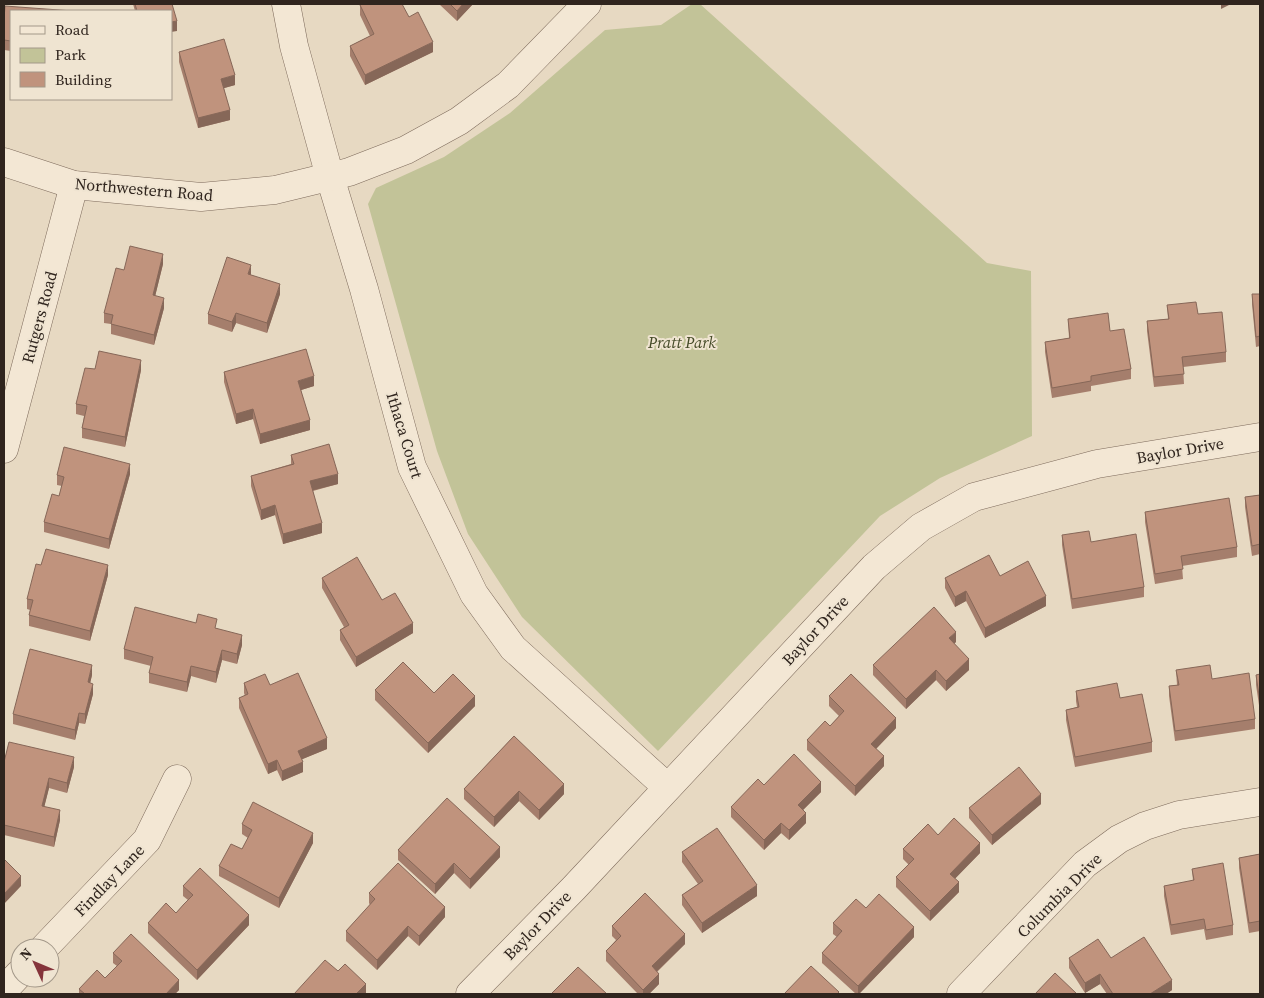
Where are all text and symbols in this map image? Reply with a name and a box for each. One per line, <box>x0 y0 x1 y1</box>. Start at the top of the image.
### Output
legend <box>10 10 172 100</box>
text: Road <box>55 19 89 40</box>
text: Park <box>55 44 87 65</box>
text: Building <box>55 69 112 90</box>
street label: Northwestern Road <box>74 172 214 206</box>
street label: Rutgers Road <box>16 268 62 366</box>
park label: Pratt Park <box>647 331 716 353</box>
street label: Ithaca Court <box>382 389 429 481</box>
street label: Baylor Drive <box>1134 431 1226 469</box>
street label: Baylor Drive <box>777 590 853 670</box>
street label: Findlay Lane <box>69 839 149 921</box>
street label: Columbia Drive <box>1012 848 1106 942</box>
street label: Baylor Drive <box>498 886 576 964</box>
north arrow <box>10 938 60 988</box>
text: N <box>15 943 36 965</box>

